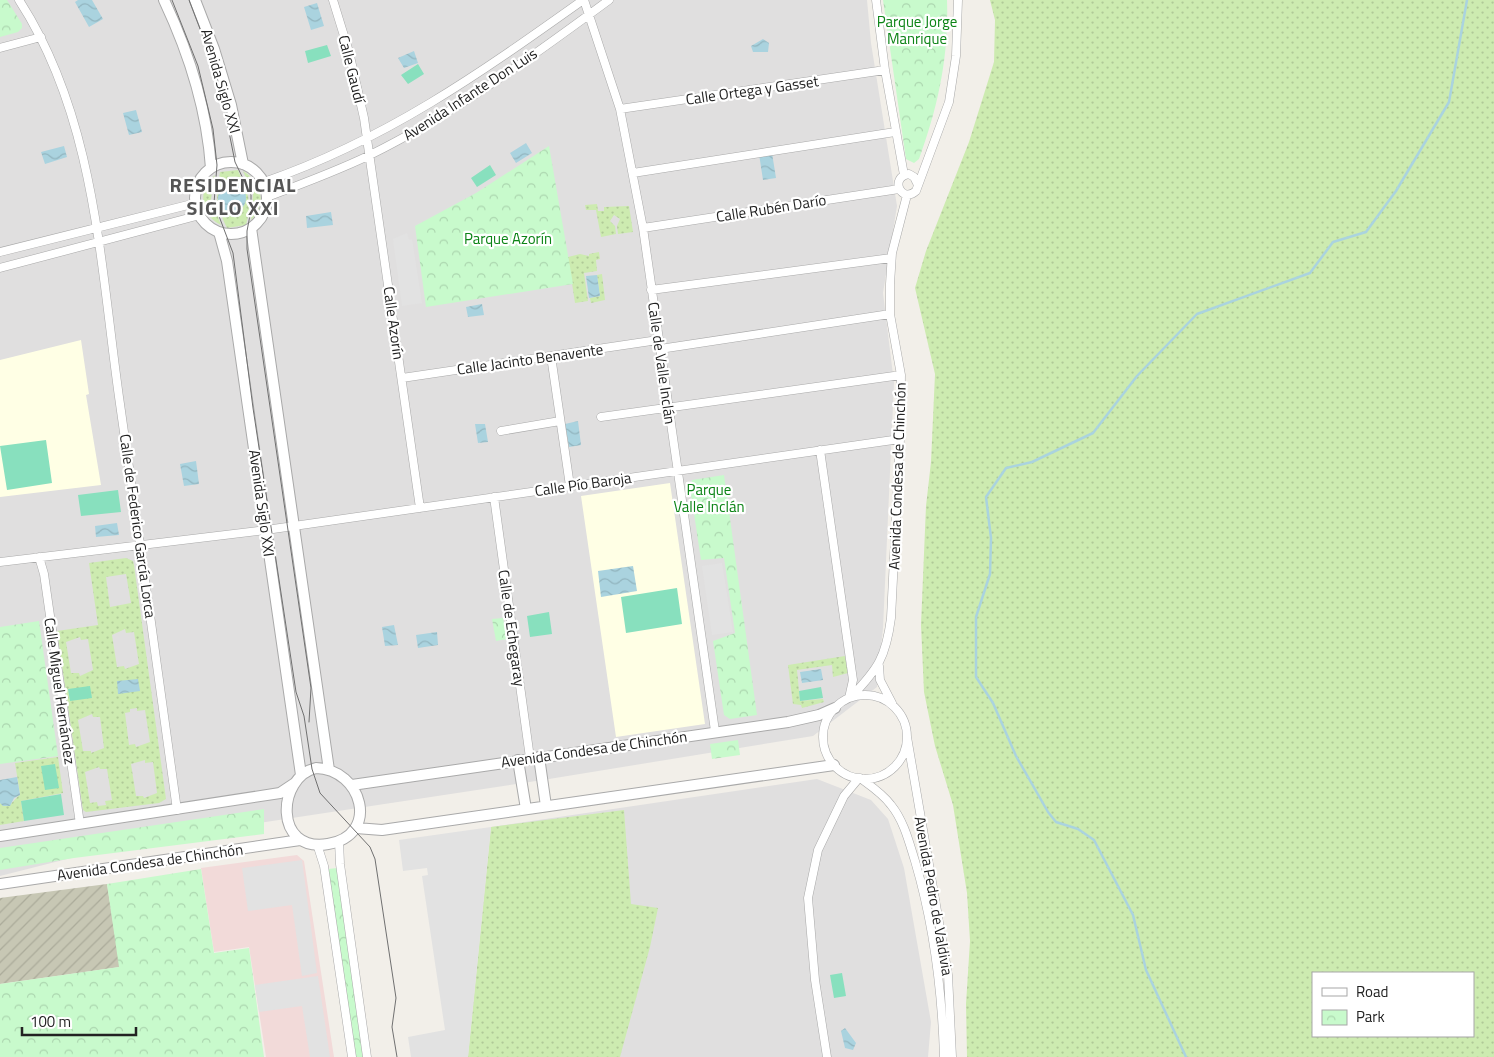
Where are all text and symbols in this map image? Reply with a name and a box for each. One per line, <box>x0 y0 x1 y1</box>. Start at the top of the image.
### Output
park label: Parque Jorge Manrique <box>877 10 957 50</box>
street label: Avenida Siglo XXI <box>195 26 247 136</box>
street label: Calle Gaudí <box>332 33 372 107</box>
street label: Avenida Infante Don Luis <box>398 42 542 146</box>
street label: Calle Ortega y Gasset <box>684 69 821 111</box>
district label: RESIDENCIAL SIGLO XXI <box>170 169 296 223</box>
street label: Calle Rubén Darío <box>714 188 828 228</box>
park label: Parque Azorín <box>464 227 552 250</box>
street label: Calle Azorín <box>377 285 411 361</box>
street label: Calle de Valle Inclán <box>642 300 682 426</box>
street label: Calle Jacinto Benavente <box>455 337 605 381</box>
street label: Avenida Condesa de Chinchón <box>882 382 912 570</box>
street label: Calle de Federico García Lorca <box>114 432 162 620</box>
street label: Avenida Siglo XXI <box>243 448 281 558</box>
street label: Calle Pío Baroja <box>533 466 633 502</box>
park label: Parque Valle Inclán <box>674 478 744 518</box>
street label: Calle de Echegaray <box>492 568 532 688</box>
street label: Calle Miguel Hernández <box>38 616 82 766</box>
street label: Avenida Condesa de Chinchón <box>499 725 689 773</box>
street label: Avenida Pedro de Valdivia <box>909 815 959 978</box>
street label: Avenida Condesa de Chinchón <box>55 838 245 886</box>
legend <box>1312 972 1474 1037</box>
text: Road <box>1356 980 1388 1003</box>
scale bar <box>22 1004 136 1036</box>
text: Park <box>1356 1005 1385 1028</box>
text: 100 m <box>30 1010 71 1033</box>

